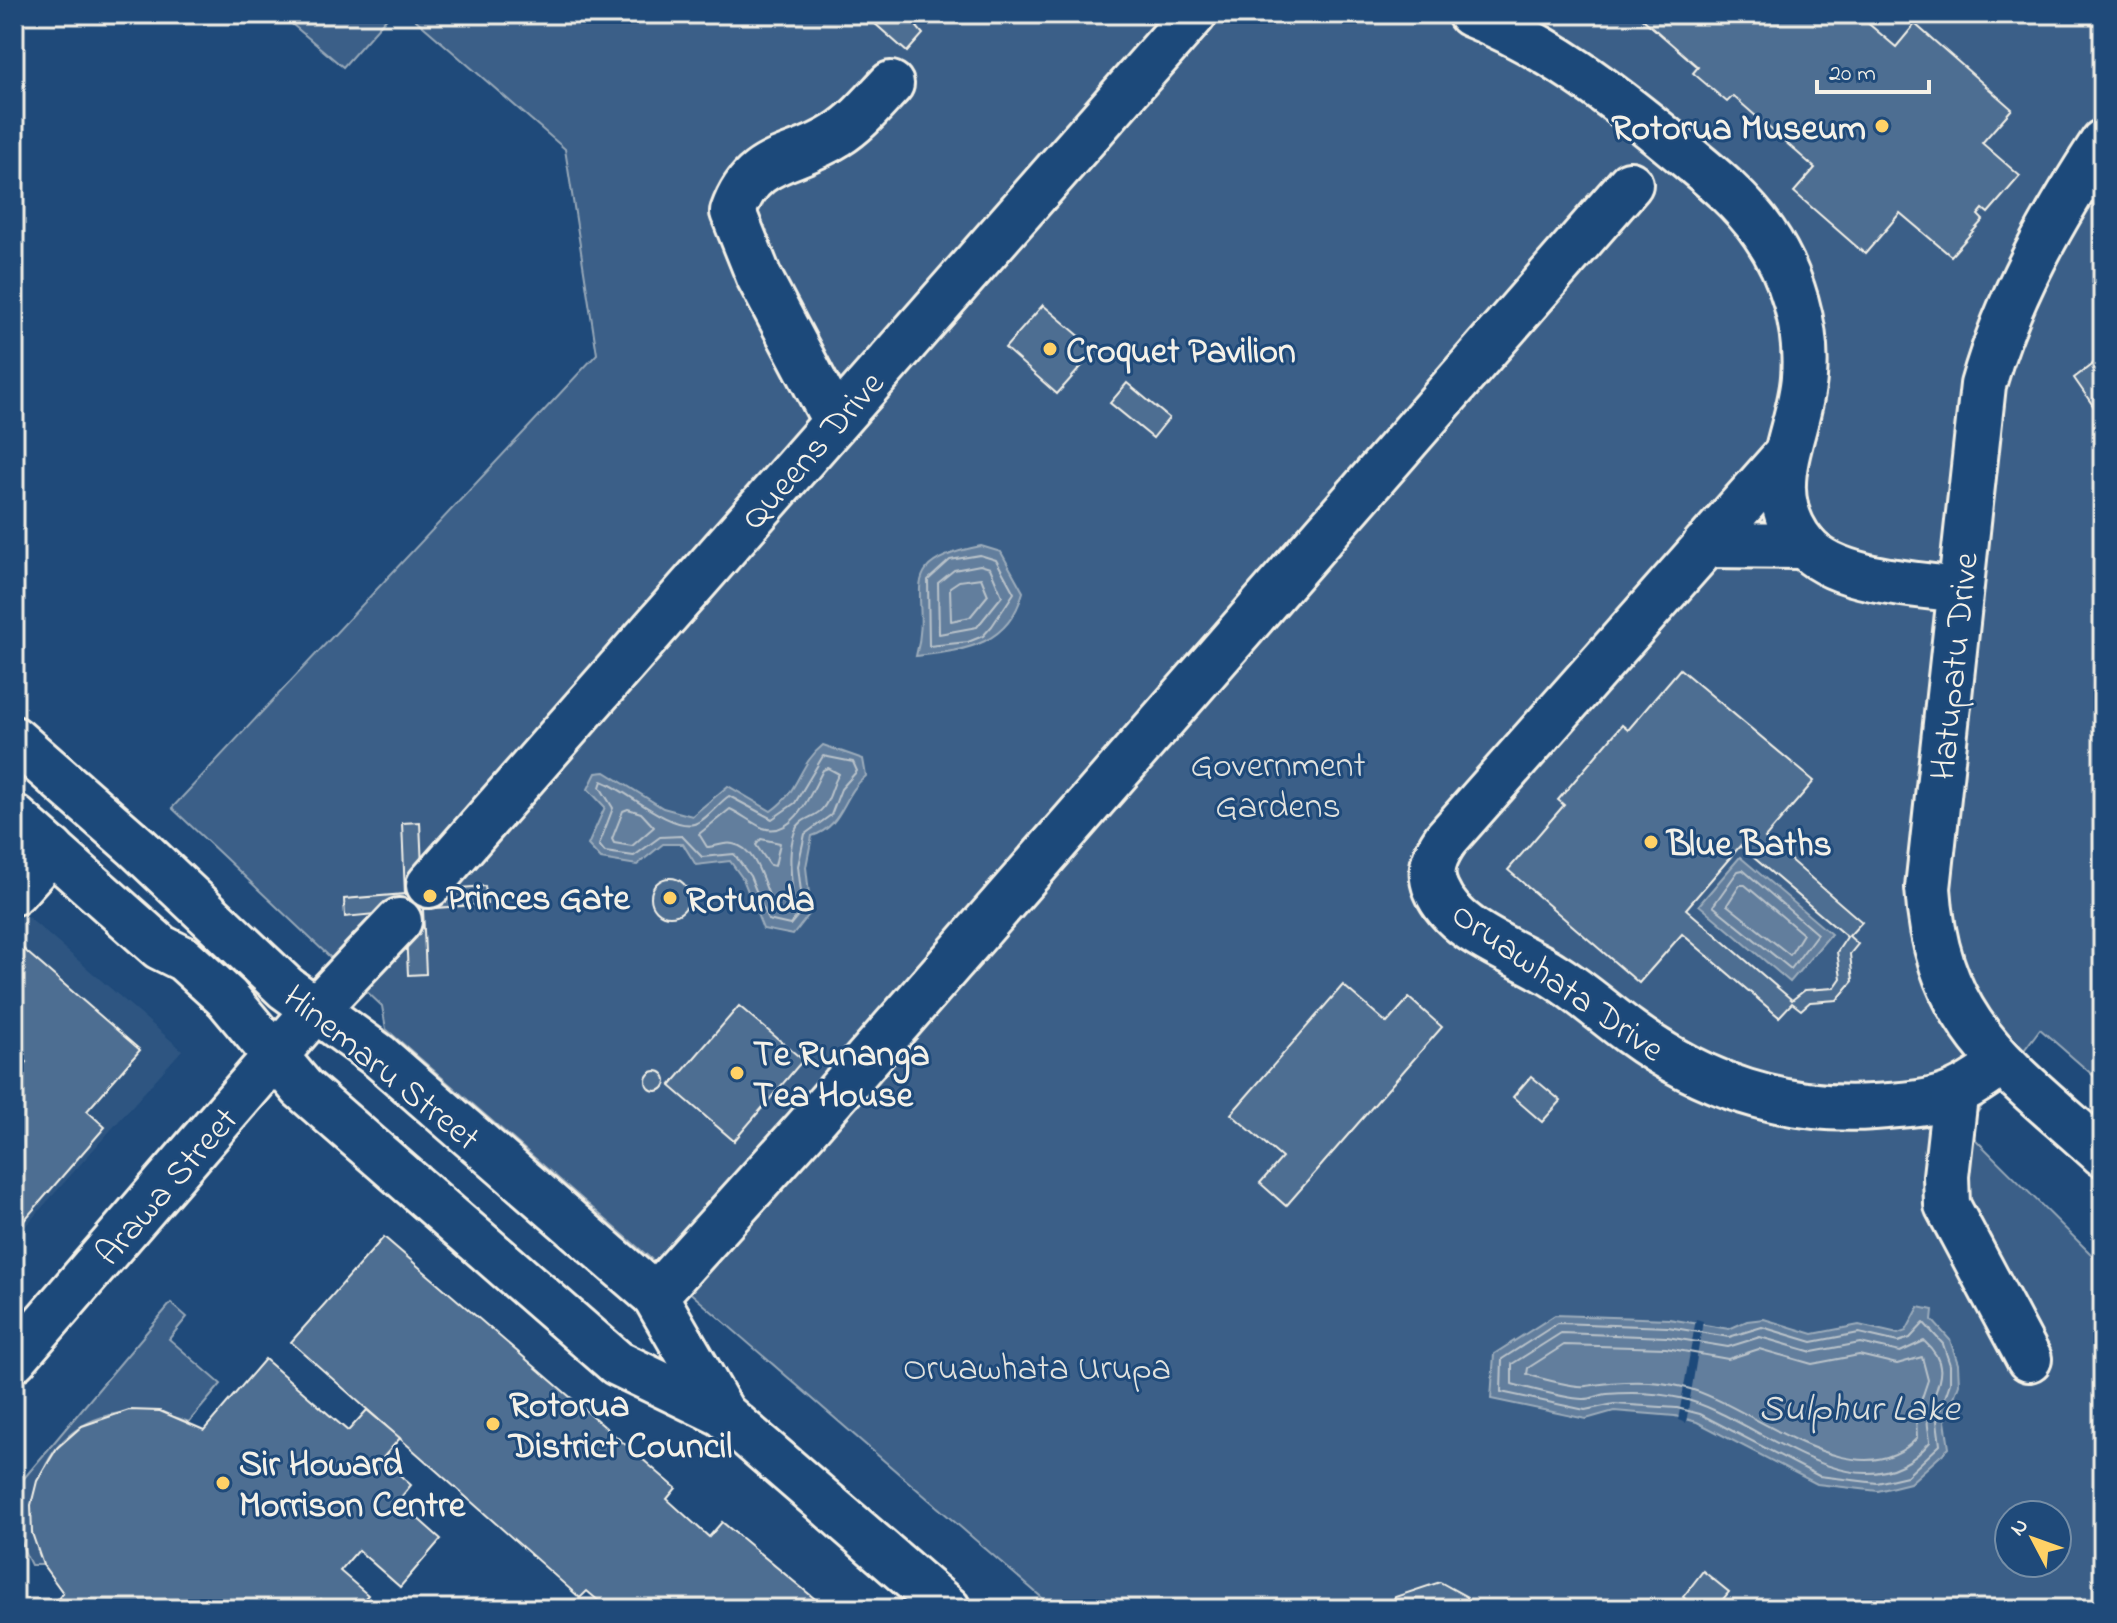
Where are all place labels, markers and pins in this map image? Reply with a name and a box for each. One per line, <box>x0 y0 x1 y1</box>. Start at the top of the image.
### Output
place label: Rotorua Museum <box>1611 104 1866 157</box>
marker: Rotorua Museum <box>1873 117 1891 135</box>
place label: Croquet Pavilion <box>1066 327 1296 380</box>
marker: Croquet Pavilion <box>1041 340 1059 358</box>
place label: Blue Baths <box>1665 820 1832 873</box>
marker: Blue Baths <box>1642 833 1660 851</box>
place label: Princes Gate <box>446 874 631 927</box>
place label: Rotunda <box>686 876 815 929</box>
marker: Princes Gate <box>421 887 439 905</box>
marker: Rotunda <box>661 889 679 907</box>
place label: Te Runanga Tea House <box>753 1030 930 1124</box>
marker: Te Runanga Tea House <box>728 1064 746 1082</box>
place label: Rotorua District Council <box>507 1381 732 1475</box>
marker: Rotorua District Council <box>484 1415 502 1433</box>
place label: Sir Howard Morrison Centre <box>239 1440 466 1534</box>
marker: Sir Howard Morrison Centre <box>214 1474 232 1492</box>

